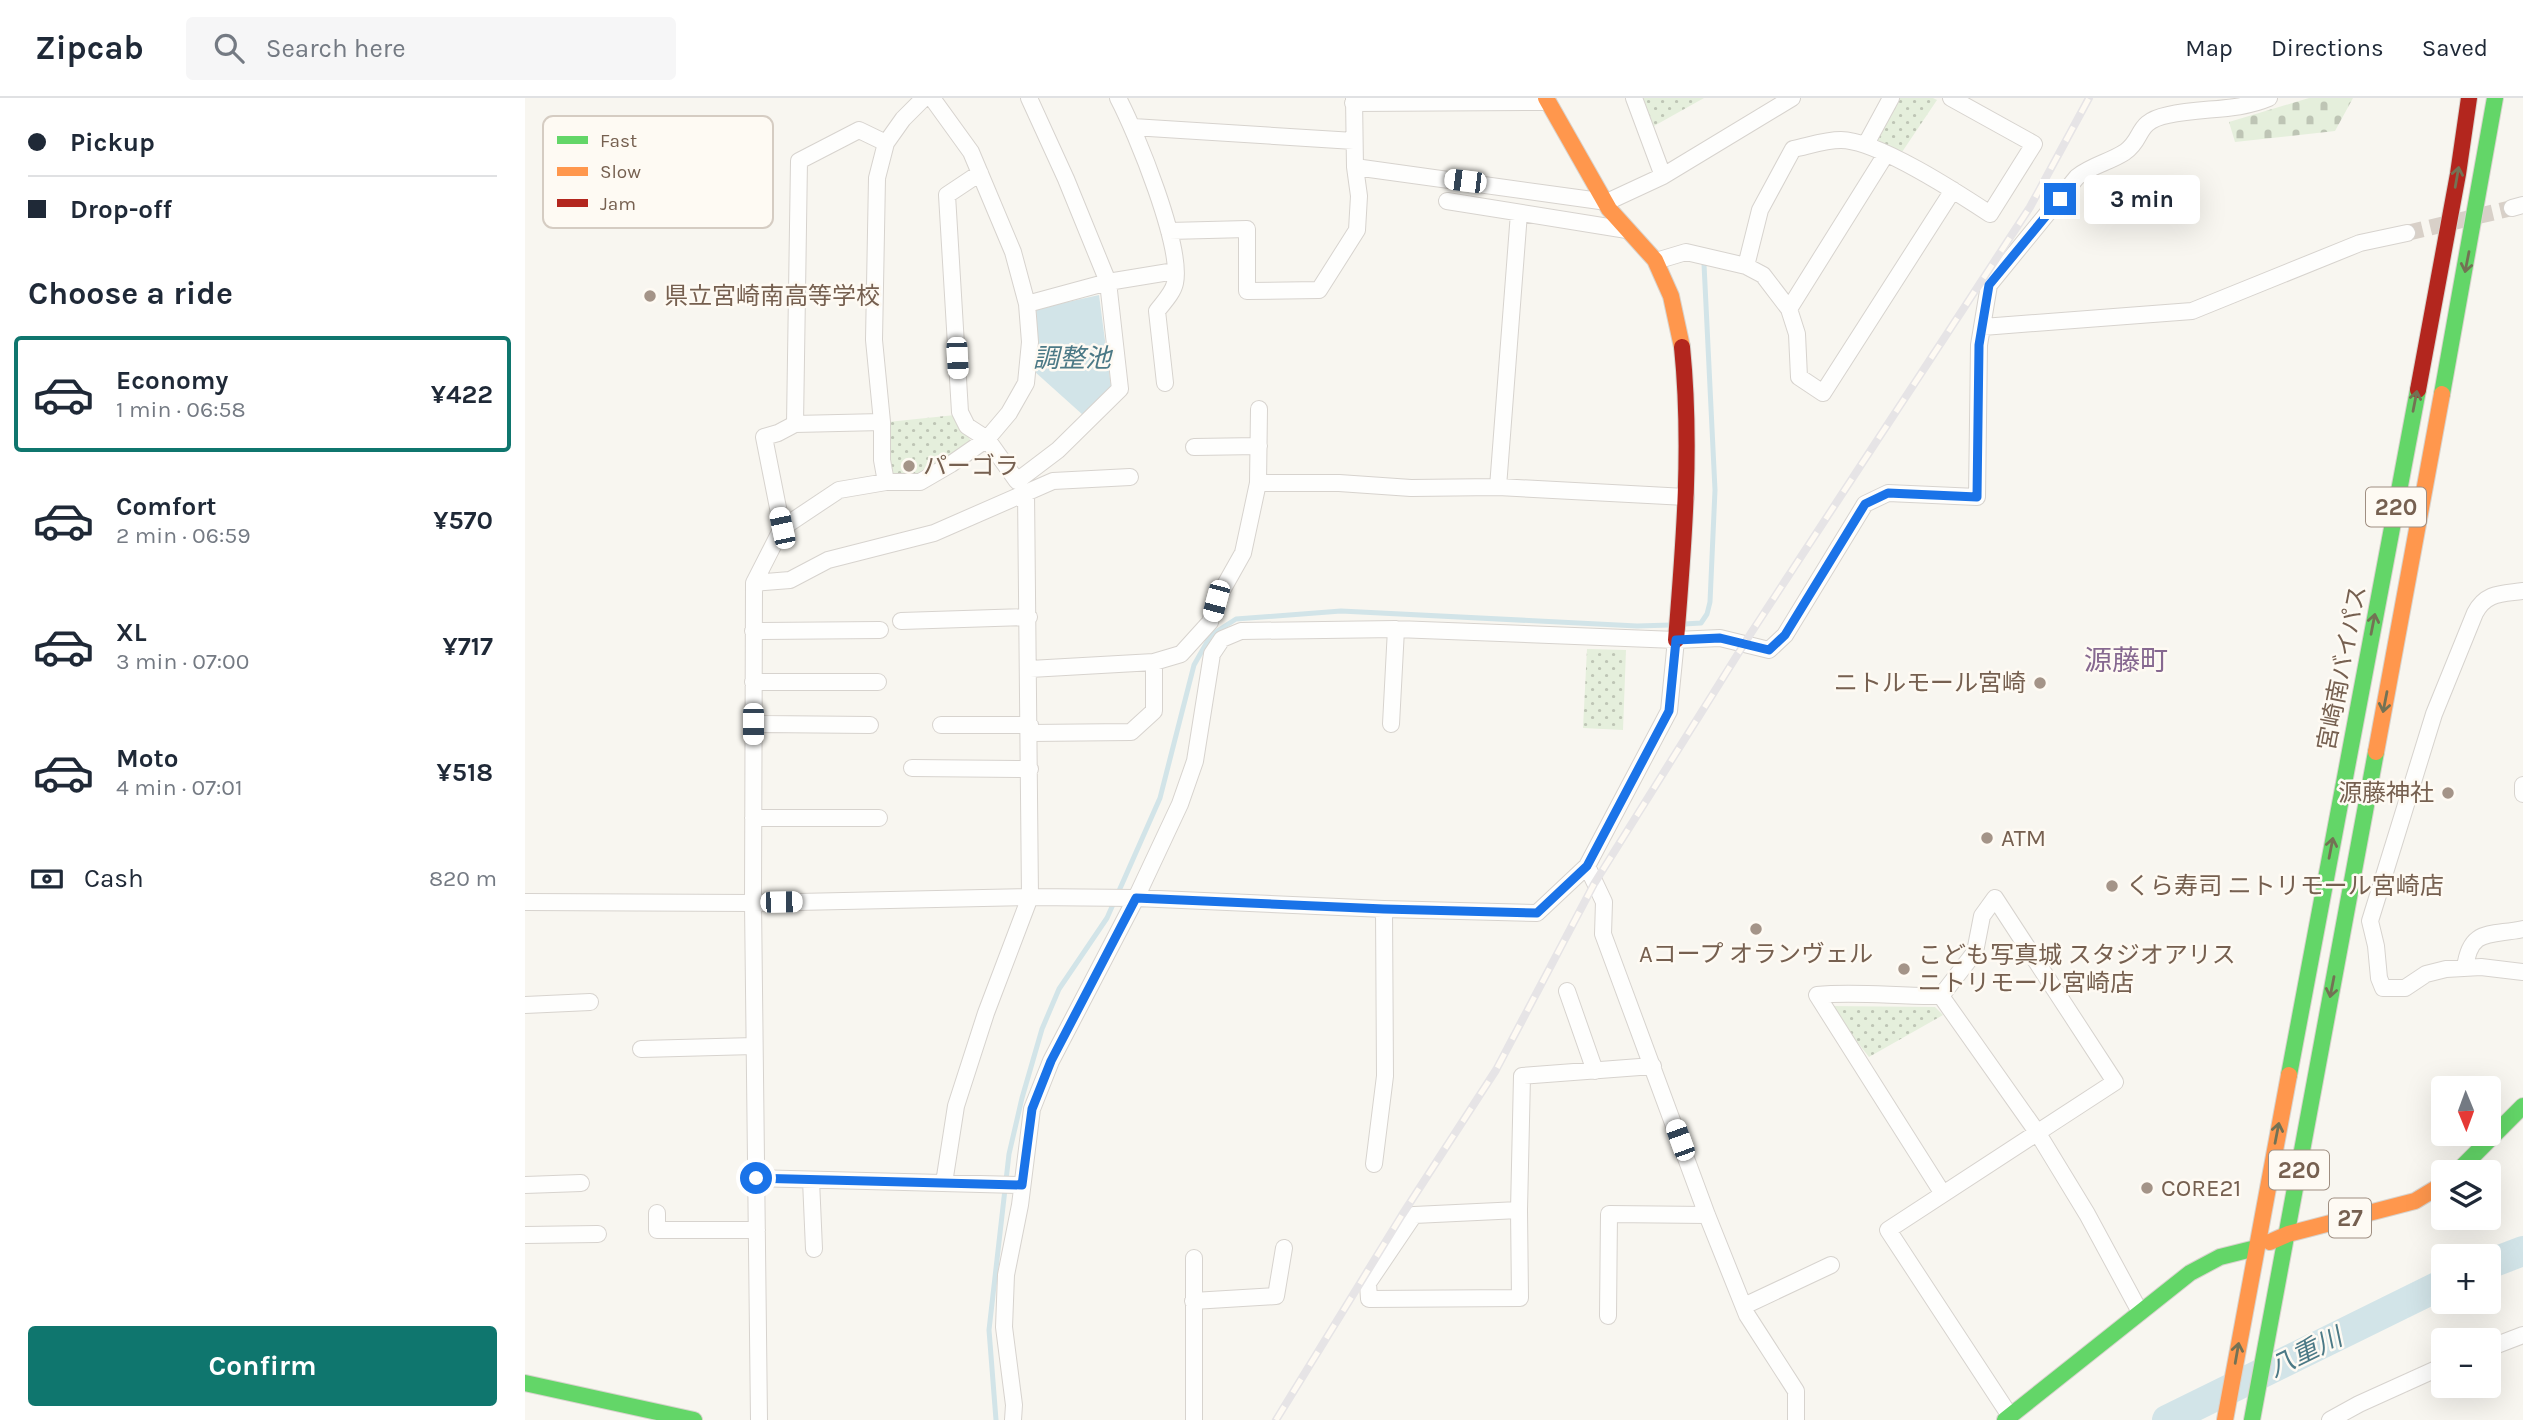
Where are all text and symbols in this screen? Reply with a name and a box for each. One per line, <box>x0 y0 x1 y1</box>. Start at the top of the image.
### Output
search box <box>186 17 676 80</box>
text: Zipcab <box>35 29 144 67</box>
icon: search <box>210 29 248 67</box>
text: Search here <box>266 33 406 64</box>
text: Map <box>2185 34 2233 62</box>
text: Directions <box>2271 34 2384 62</box>
text: Saved <box>2422 34 2488 62</box>
legend <box>543 116 773 228</box>
text: Pickup <box>70 127 155 158</box>
text: Fast <box>600 130 637 152</box>
text: Slow <box>600 161 641 183</box>
one-way arrow <box>2451 166 2464 189</box>
car <box>1443 168 1488 194</box>
callout: 3 min <box>2085 174 2200 224</box>
route end <box>2044 183 2076 215</box>
text: 3 min <box>2110 186 2174 213</box>
text: Jam <box>600 193 636 215</box>
text: Drop-off <box>70 194 172 225</box>
one-way arrow <box>2460 250 2473 273</box>
text: Choose a ride <box>28 275 233 312</box>
place label: 県立宮崎南高等学校 <box>664 282 880 310</box>
marker: 県立宮崎南高等学校 <box>642 288 658 304</box>
car <box>946 336 969 380</box>
water label: 調整池 <box>1033 343 1114 374</box>
icon: car <box>32 363 95 426</box>
text: Economy <box>116 365 228 396</box>
text: ¥422 <box>431 379 493 410</box>
one-way arrow <box>2409 390 2423 413</box>
text: 1 min · 06:58 <box>116 396 246 423</box>
place label: パーゴラ <box>923 452 1019 480</box>
marker: パーゴラ <box>901 458 917 474</box>
road number: 220 <box>2366 488 2426 526</box>
icon: car <box>32 489 95 552</box>
text: Comfort <box>116 491 217 522</box>
text: ¥570 <box>433 505 493 536</box>
car <box>768 505 797 551</box>
text: 2 min · 06:59 <box>116 522 251 549</box>
car <box>1201 578 1232 624</box>
street label: 宮崎南バイパス <box>2312 583 2372 753</box>
one-way arrow <box>2367 613 2381 636</box>
icon: car <box>32 615 95 678</box>
text: XL <box>116 617 147 648</box>
text: ¥717 <box>443 631 493 662</box>
district label: 源藤町 <box>2084 644 2168 677</box>
text: 3 min · 07:00 <box>116 648 249 675</box>
place label: ニトルモール宮崎 <box>1834 669 2026 697</box>
marker: ニトルモール宮崎 <box>2032 675 2048 691</box>
one-way arrow <box>2378 690 2391 713</box>
car <box>743 703 764 745</box>
icon: car <box>32 741 95 804</box>
text: Moto <box>116 743 178 774</box>
text: ¥518 <box>437 757 493 788</box>
text: 4 min · 07:01 <box>116 774 243 801</box>
place label: 源藤神社 <box>2338 779 2434 807</box>
marker: 源藤神社 <box>2440 785 2456 801</box>
place label: ATM <box>2001 824 2046 852</box>
marker: ATM <box>1979 830 1995 846</box>
one-way arrow <box>2325 837 2339 860</box>
icon: cash <box>28 860 66 898</box>
text: Cash <box>84 863 144 894</box>
text: 820 m <box>429 865 497 892</box>
place label: くら寿司 ニトリモール宮崎店 <box>2126 872 2444 900</box>
marker: くら寿司 ニトリモール宮崎店 <box>2104 878 2120 894</box>
car <box>760 891 803 913</box>
marker: Aコープ オランヴェル <box>1748 921 1764 937</box>
place label: Aコープ オランヴェル <box>1639 940 1873 968</box>
place label: こども写真城 スタジオアリス ニトリモール宮崎店 <box>1918 941 2236 997</box>
marker: こども写真城 スタジオアリス ニトリモール宮崎店 <box>1896 961 1912 977</box>
one-way arrow <box>2325 975 2339 998</box>
north arrow <box>2431 1076 2501 1146</box>
map controls <box>2431 1076 2501 1398</box>
car <box>1663 1117 1698 1163</box>
one-way arrow <box>2271 1122 2285 1145</box>
road number: 220 <box>2269 1150 2329 1190</box>
button: layers <box>2431 1160 2501 1230</box>
route start <box>740 1162 772 1194</box>
place label: CORE21 <box>2161 1174 2241 1202</box>
marker: CORE21 <box>2139 1180 2155 1196</box>
road number: 27 <box>2329 1198 2371 1238</box>
button: + <box>2431 1244 2501 1314</box>
water label: 八重川 <box>2263 1320 2350 1383</box>
button: Confirm <box>28 1326 497 1406</box>
button: − <box>2431 1328 2501 1398</box>
one-way arrow <box>2231 1343 2244 1365</box>

